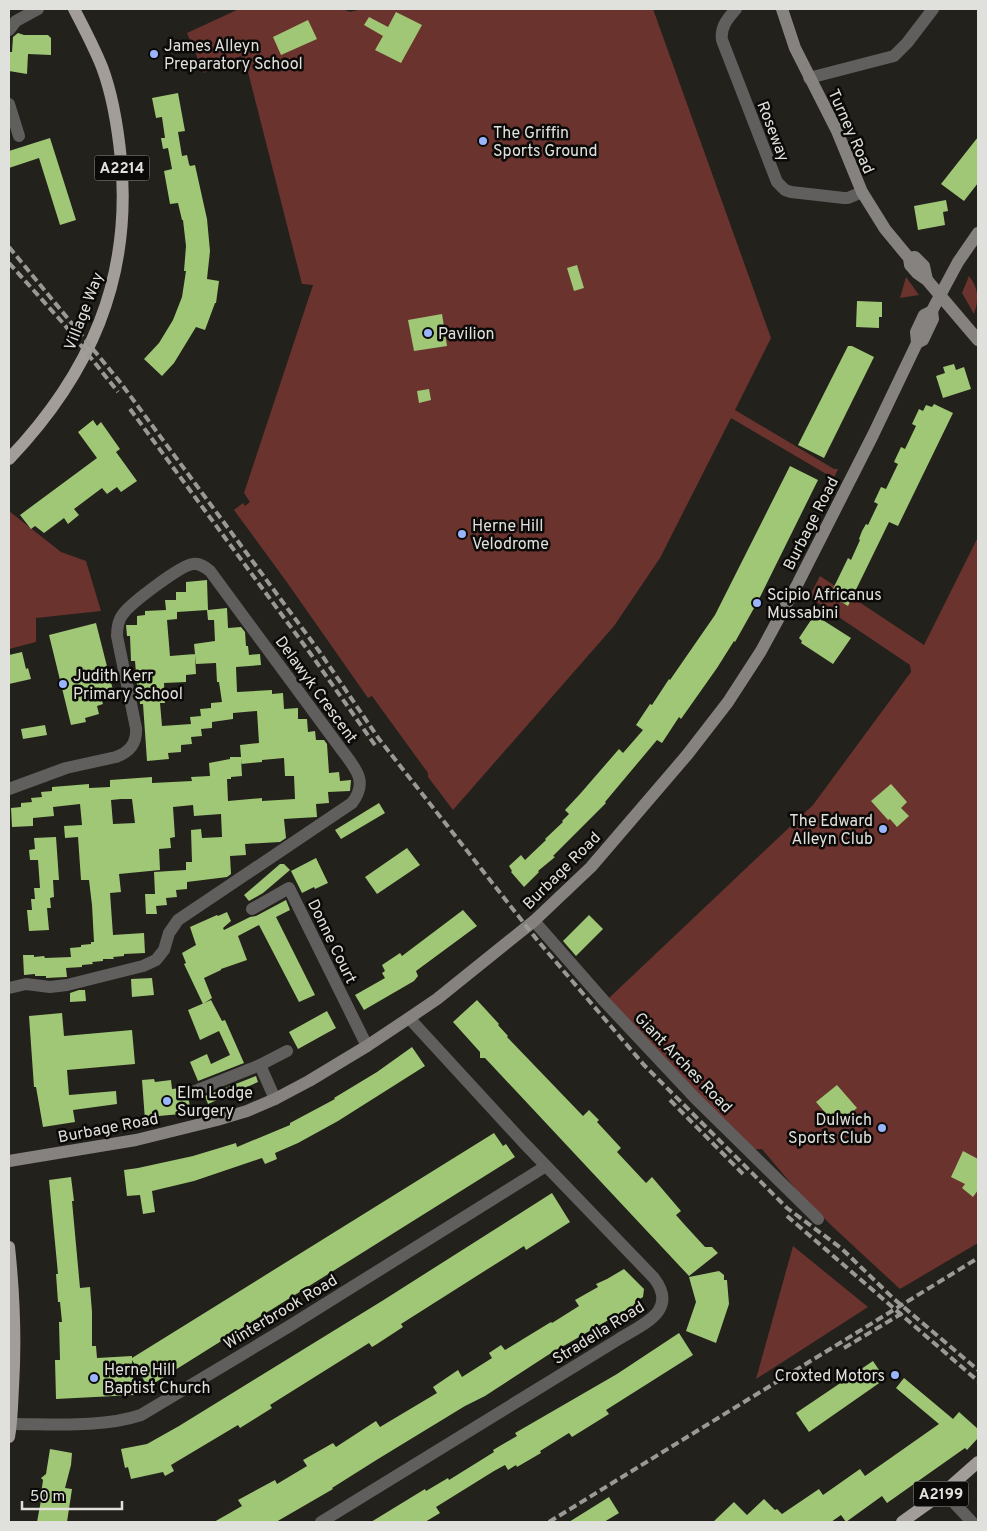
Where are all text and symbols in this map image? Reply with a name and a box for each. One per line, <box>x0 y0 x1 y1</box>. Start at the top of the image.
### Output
place label: James Alleyn Preparatory School <box>164 37 303 75</box>
marker: James Alleyn Preparatory School <box>148 48 160 60</box>
street label: Turney Road <box>823 86 878 177</box>
street label: Roseway <box>752 99 793 165</box>
place label: The Griffin Sports Ground <box>493 124 597 162</box>
marker: The Griffin Sports Ground <box>477 135 489 147</box>
road number: A2214 <box>94 156 150 180</box>
street label: Village Way <box>61 270 109 354</box>
place label: Pavilion <box>438 325 495 345</box>
marker: Pavilion <box>422 327 434 339</box>
street label: Burbage Road <box>780 474 844 574</box>
place label: Herne Hill Velodrome <box>472 517 549 555</box>
marker: Herne Hill Velodrome <box>456 528 468 540</box>
place label: Scipio Africanus Mussabini <box>767 586 882 624</box>
marker: Scipio Africanus Mussabini <box>751 597 763 609</box>
street label: Delawyk Crescent <box>270 633 361 748</box>
place label: Judith Kerr Primary School <box>73 667 183 705</box>
marker: Judith Kerr Primary School <box>57 678 69 690</box>
place label: The Edward Alleyn Club <box>789 812 873 850</box>
marker: The Edward Alleyn Club <box>877 823 889 835</box>
street label: Burbage Road <box>519 828 606 915</box>
street label: Donne Court <box>302 896 360 987</box>
street label: Giant Arches Road <box>629 1009 736 1118</box>
place label: Elm Lodge Surgery <box>177 1084 253 1122</box>
marker: Elm Lodge Surgery <box>161 1095 173 1107</box>
street label: Burbage Road <box>56 1109 160 1149</box>
place label: Dulwich Sports Club <box>788 1111 872 1149</box>
marker: Dulwich Sports Club <box>876 1122 888 1134</box>
street label: Winterbrook Road <box>220 1271 342 1355</box>
street label: Stradella Road <box>549 1298 649 1370</box>
place label: Herne Hill Baptist Church <box>104 1361 210 1399</box>
place label: Croxted Motors <box>775 1367 885 1387</box>
marker: Croxted Motors <box>889 1369 901 1381</box>
marker: Herne Hill Baptist Church <box>88 1372 100 1384</box>
scale bar <box>22 1478 122 1510</box>
road number: A2199 <box>914 1482 968 1506</box>
text: 50 m <box>30 1488 65 1507</box>

